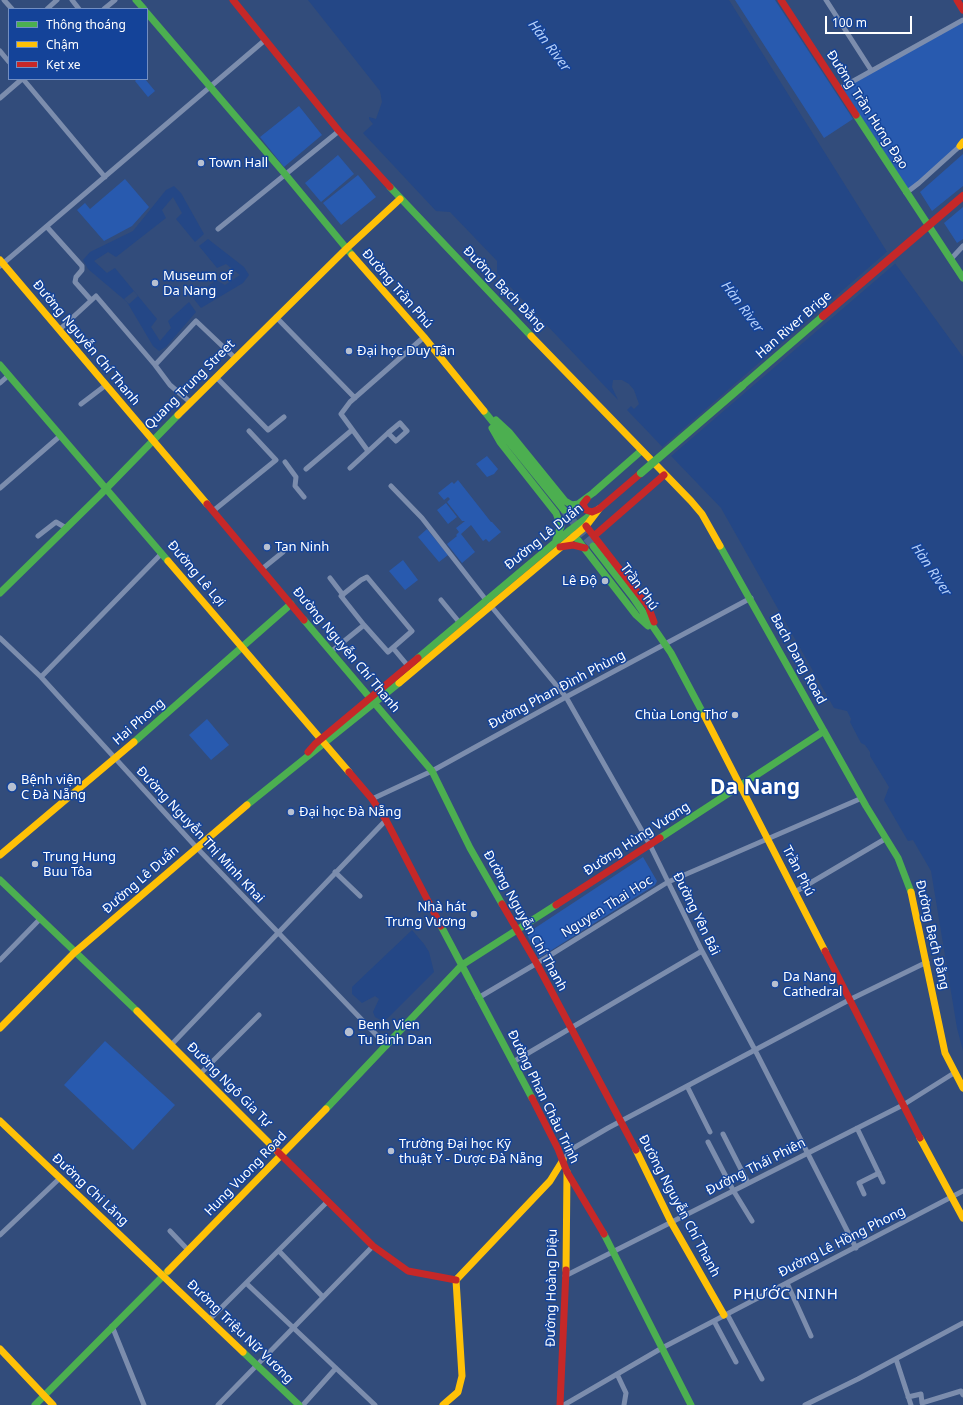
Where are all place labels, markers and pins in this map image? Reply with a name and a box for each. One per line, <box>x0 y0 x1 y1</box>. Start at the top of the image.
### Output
place label: Town Hall <box>209 155 268 171</box>
marker: Town Hall <box>196 158 206 168</box>
place label: Museum of Da Nang <box>163 268 232 299</box>
marker: Museum of Da Nang <box>150 278 160 288</box>
place label: Đại học Duy Tân <box>357 343 455 359</box>
marker: Đại học Duy Tân <box>344 346 354 356</box>
place label: Tan Ninh <box>275 539 329 555</box>
marker: Tan Ninh <box>262 542 272 552</box>
place label: Lê Độ <box>562 573 597 589</box>
marker: Lê Độ <box>600 576 610 586</box>
place label: Chùa Long Thơ <box>635 707 727 723</box>
marker: Chùa Long Thơ <box>730 710 740 720</box>
place label: Bệnh viện C Đà Nẵng <box>21 772 86 803</box>
marker: Bệnh viện C Đà Nẵng <box>6 781 18 793</box>
place label: Đại học Đà Nẵng <box>299 804 401 820</box>
marker: Đại học Đà Nẵng <box>286 807 296 817</box>
place label: Trung Hung Buu Tôa <box>43 849 116 880</box>
marker: Trung Hung Buu Tôa <box>30 859 40 869</box>
place label: Nhà hát Trưng Vương <box>385 899 466 930</box>
marker: Nhà hát Trưng Vương <box>469 909 479 919</box>
place label: Da Nang Cathedral <box>783 969 842 1000</box>
marker: Da Nang Cathedral <box>770 979 780 989</box>
place label: Benh Vien Tu Binh Dan <box>358 1017 432 1048</box>
marker: Benh Vien Tu Binh Dan <box>343 1026 355 1038</box>
place label: Trường Đại học Kỹ thuật Y - Dược Đà Nẵng <box>399 1136 543 1167</box>
marker: Trường Đại học Kỹ thuật Y - Dược Đà Nẵng <box>386 1146 396 1156</box>

